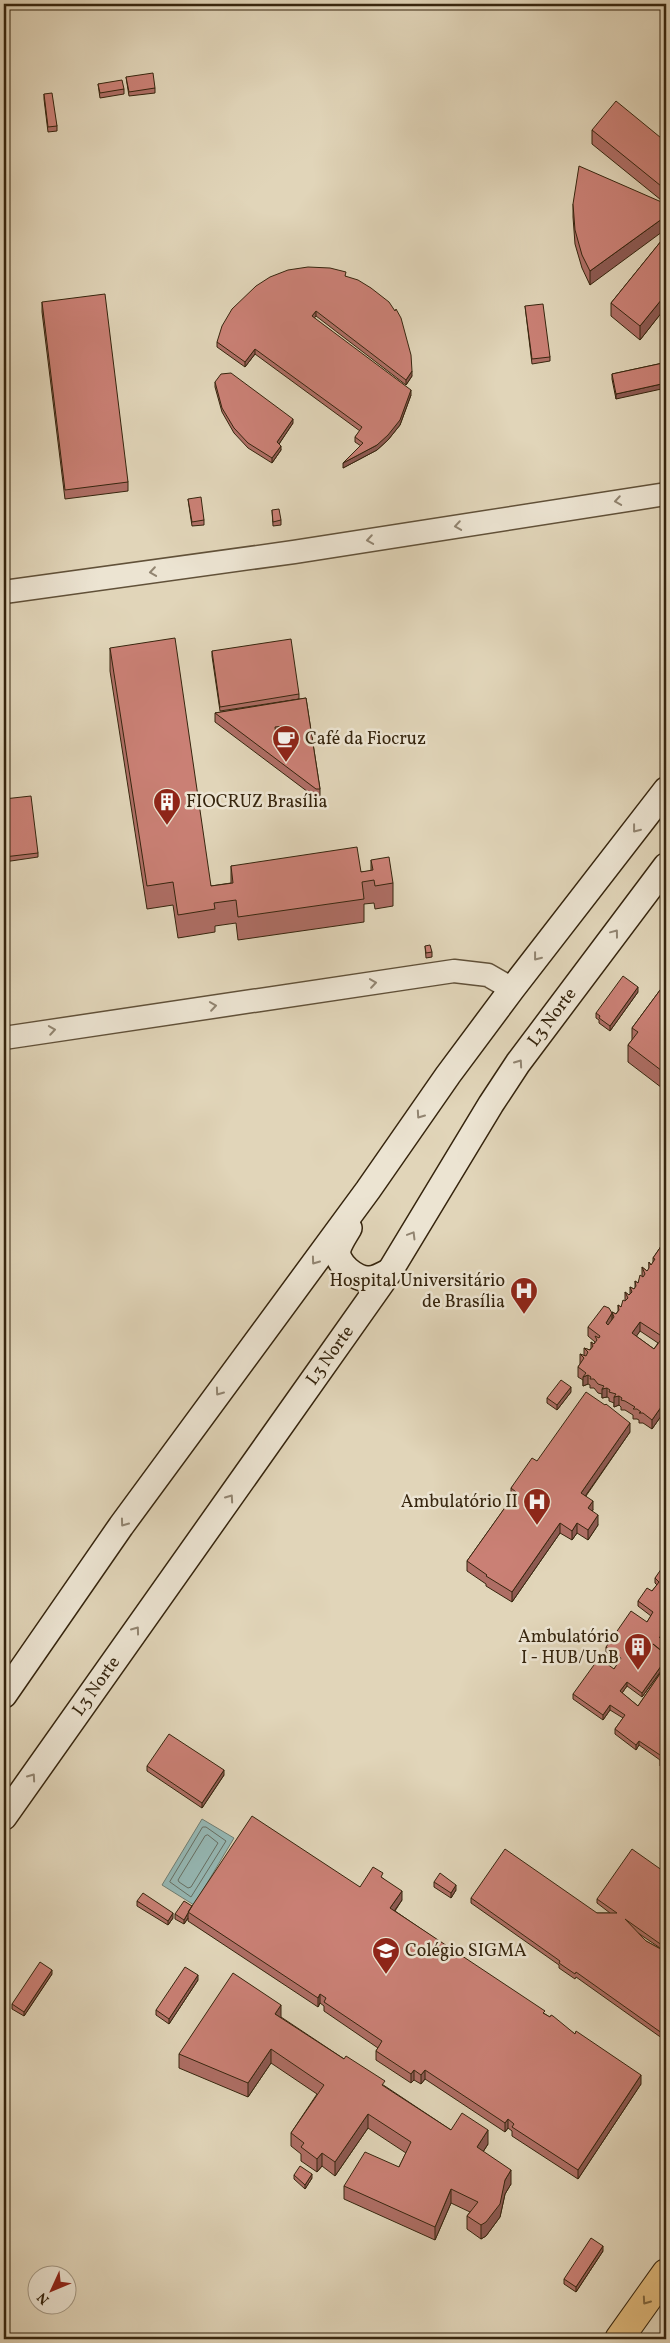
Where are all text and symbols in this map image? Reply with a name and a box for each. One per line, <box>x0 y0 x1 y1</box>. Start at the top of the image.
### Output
one-way arrow <box>614 496 622 506</box>
one-way arrow <box>453 521 462 531</box>
one-way arrow <box>366 534 374 545</box>
one-way arrow <box>149 566 157 577</box>
cafe icon: Café da Fiocruz <box>271 724 301 763</box>
place label: Café da Fiocruz <box>305 727 426 752</box>
building icon: FIOCRUZ Brasília <box>152 787 182 826</box>
place label: FIOCRUZ Brasília <box>186 790 327 815</box>
one-way arrow <box>634 823 642 832</box>
one-way arrow <box>610 930 618 939</box>
one-way arrow <box>534 951 542 960</box>
one-way arrow <box>370 978 378 989</box>
street label: L3 Norte <box>522 983 583 1052</box>
one-way arrow <box>209 1001 217 1012</box>
one-way arrow <box>48 1025 56 1036</box>
one-way arrow <box>513 1060 522 1069</box>
one-way arrow <box>417 1109 426 1119</box>
one-way arrow <box>406 1231 416 1240</box>
one-way arrow <box>313 1255 321 1264</box>
place label: Hospital Universitário de Brasília <box>330 1269 505 1315</box>
hospital icon: Hospital Universitário de Brasília <box>509 1276 539 1315</box>
street label: L3 Norte <box>300 1321 360 1391</box>
one-way arrow <box>217 1386 225 1395</box>
hospital icon: Ambulatório II <box>522 1487 552 1526</box>
place label: Ambulatório II <box>401 1490 518 1515</box>
one-way arrow <box>224 1494 233 1503</box>
one-way arrow <box>121 1517 129 1526</box>
place label: Ambulatório I - HUB/UnB <box>518 1625 619 1671</box>
one-way arrow <box>130 1626 139 1636</box>
building icon: Ambulatório I - HUB/UnB <box>623 1632 653 1671</box>
street label: L3 Norte <box>66 1651 126 1721</box>
one-way arrow <box>26 1773 35 1783</box>
school or university icon: Colégio SIGMA <box>371 1936 401 1975</box>
place label: Colégio SIGMA <box>405 1939 527 1964</box>
north arrow <box>28 2266 78 2316</box>
text: N <box>33 2288 54 2308</box>
one-way arrow <box>643 2296 652 2305</box>

